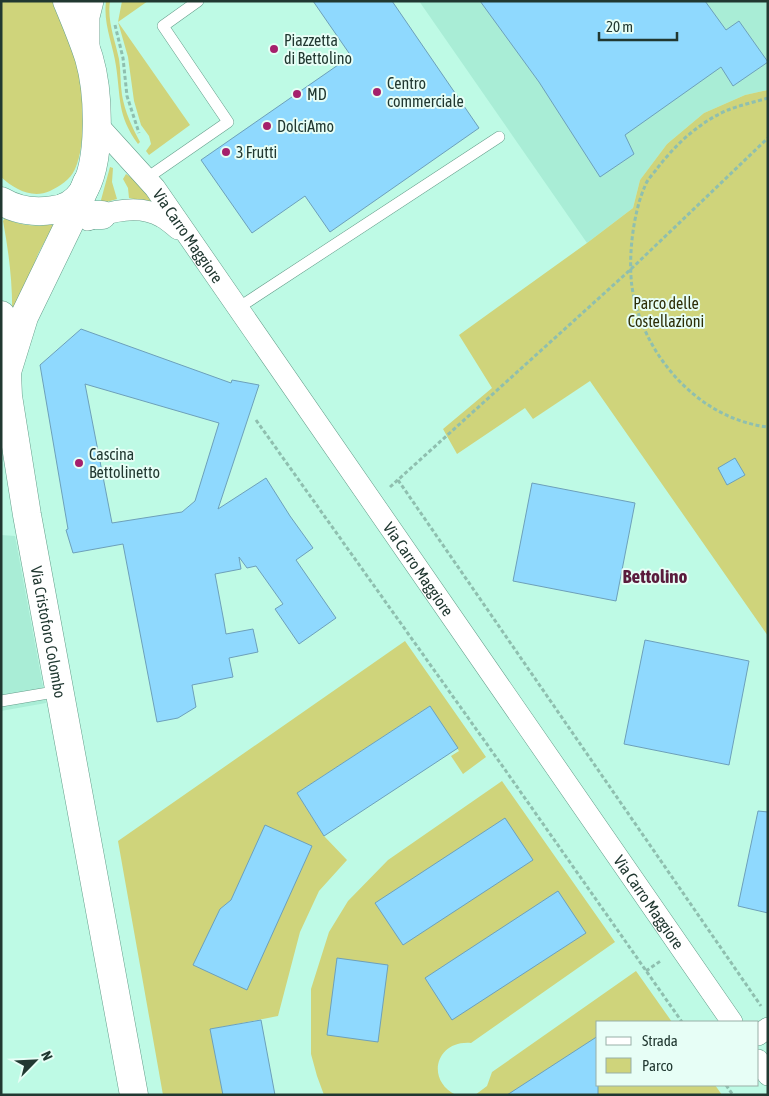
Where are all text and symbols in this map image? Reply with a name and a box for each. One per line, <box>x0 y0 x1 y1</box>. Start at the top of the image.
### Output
scale bar <box>599 10 676 42</box>
text: 20 m <box>606 18 633 35</box>
place label: Piazzetta di Bettolino <box>284 31 352 67</box>
marker: Piazzetta di Bettolino <box>268 43 280 55</box>
place label: Centro commerciale <box>387 74 464 110</box>
place label: MD <box>307 85 327 103</box>
marker: Centro commerciale <box>371 86 383 98</box>
marker: MD <box>291 88 303 100</box>
place label: DolciAmo <box>277 117 334 135</box>
marker: DolciAmo <box>261 120 273 132</box>
place label: 3 Frutti <box>236 143 277 161</box>
marker: 3 Frutti <box>220 146 232 158</box>
street label: Via Carro Maggiore <box>149 186 227 286</box>
park label: Parco delle Costellazioni <box>628 294 704 330</box>
place label: Cascina Bettolinetto <box>89 445 160 481</box>
marker: Cascina Bettolinetto <box>73 457 85 469</box>
street label: Via Carro Maggiore <box>380 519 457 619</box>
street label: Via Cristoforo Colombo <box>28 564 70 699</box>
district label: Bettolino <box>623 565 687 587</box>
street label: Via Carro Maggiore <box>610 852 688 952</box>
legend <box>596 1021 759 1086</box>
text: Strada <box>642 1032 678 1049</box>
north arrow <box>10 1036 60 1086</box>
text: N <box>38 1049 56 1063</box>
text: Parco <box>642 1057 673 1074</box>

